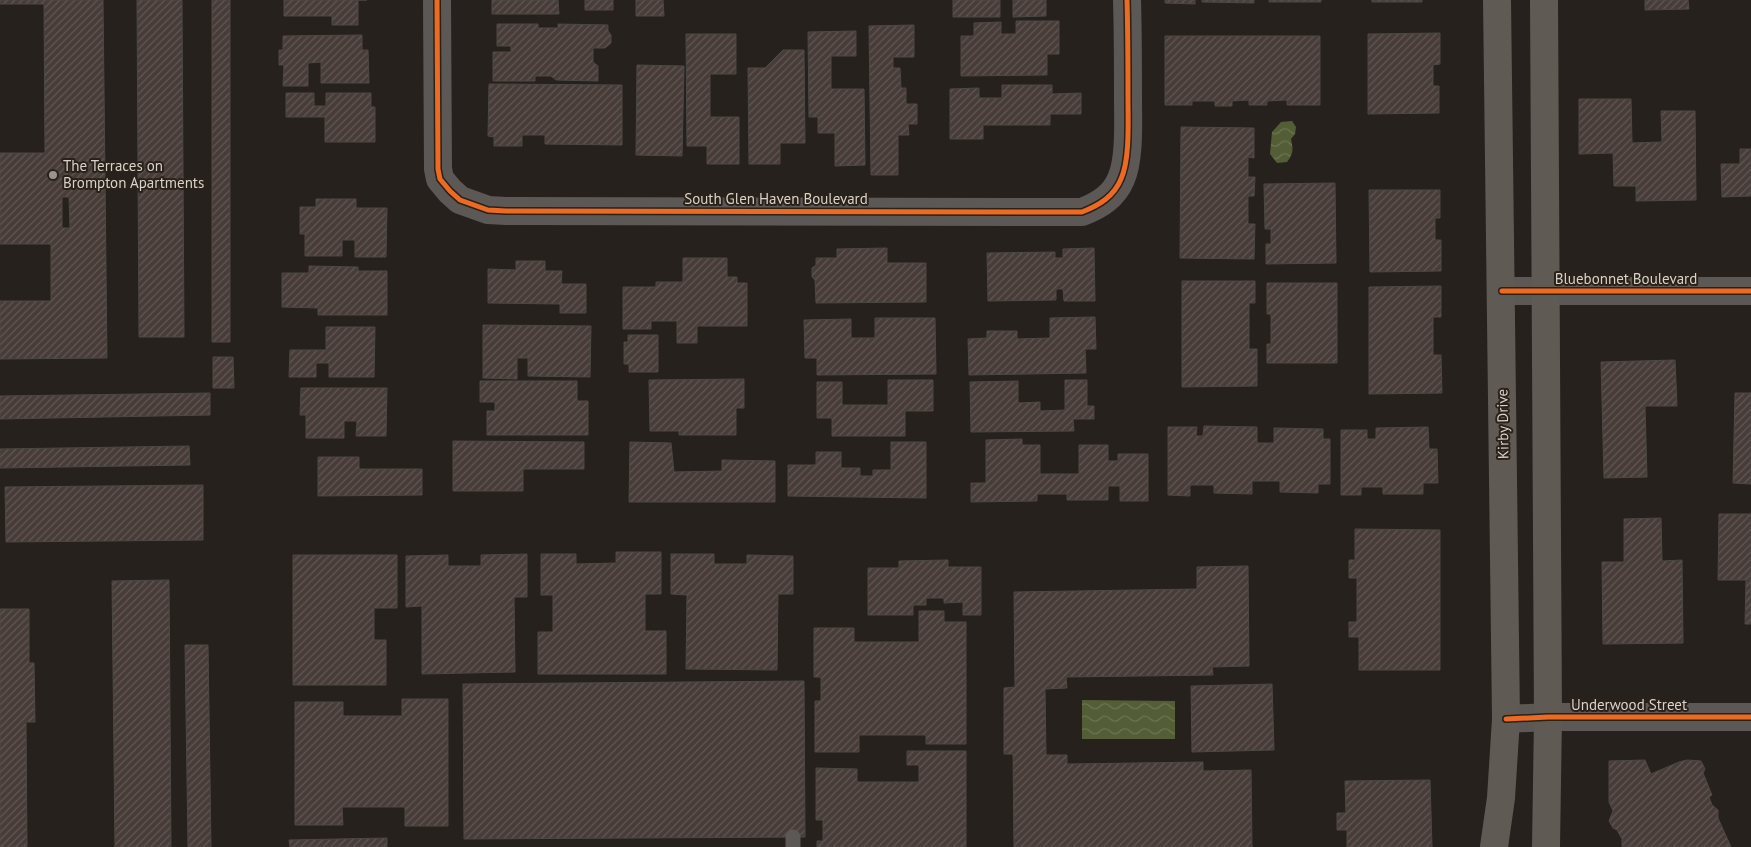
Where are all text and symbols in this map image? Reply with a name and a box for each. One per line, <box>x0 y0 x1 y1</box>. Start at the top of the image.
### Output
place label: The Terraces on Brompton Apartments <box>63 156 204 192</box>
marker: The Terraces on Brompton Apartments <box>47 169 59 181</box>
street label: South Glen Haven Boulevard <box>684 189 868 208</box>
street label: Bluebonnet Boulevard <box>1555 269 1697 288</box>
street label: Kirby Drive <box>1492 389 1513 459</box>
street label: Underwood Street <box>1571 695 1687 714</box>

